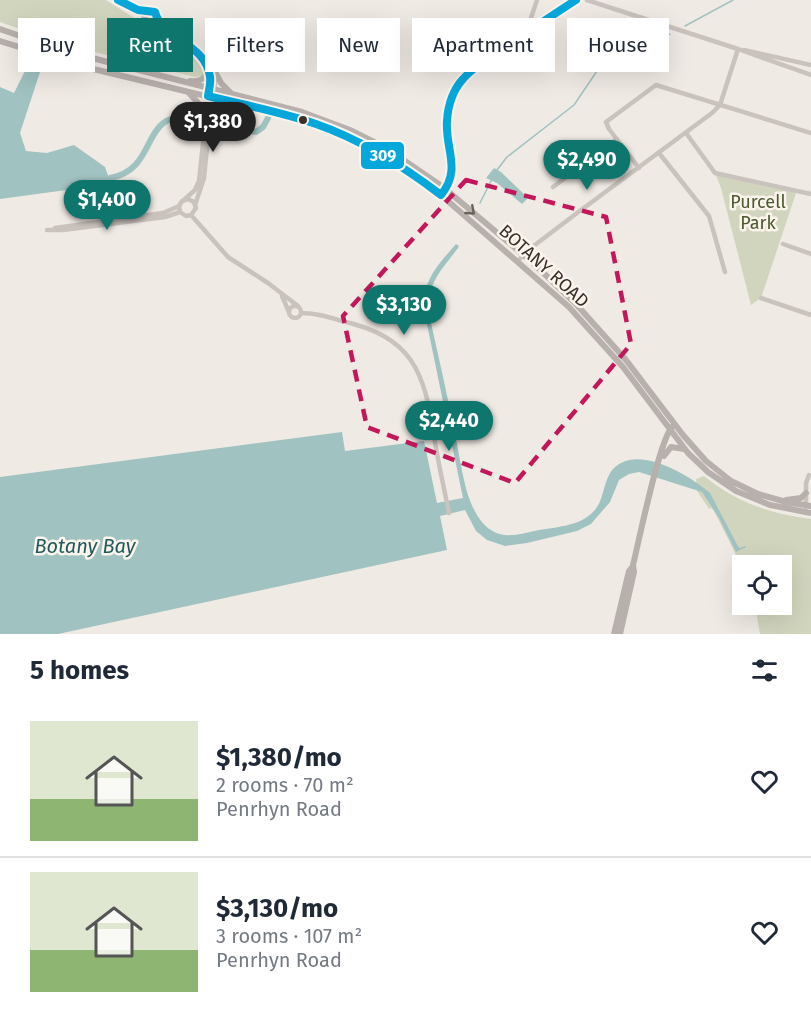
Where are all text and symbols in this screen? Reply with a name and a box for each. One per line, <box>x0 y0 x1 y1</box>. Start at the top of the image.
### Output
chip: Buy <box>18 18 95 72</box>
chip: Rent <box>107 18 193 72</box>
chip: Filters <box>205 18 305 72</box>
chip: New <box>317 18 400 72</box>
chip: Apartment <box>412 18 555 72</box>
chip: House <box>567 18 669 72</box>
pin: $1,380 <box>164 102 262 153</box>
text: $1,380 <box>184 109 242 133</box>
unlabelled marker <box>297 114 309 126</box>
pin: $2,490 <box>538 140 636 191</box>
line badge: 309 <box>360 141 405 170</box>
text: 309 <box>369 146 396 165</box>
text: $2,490 <box>557 147 617 171</box>
pin: $1,400 <box>58 180 156 231</box>
text: $1,400 <box>78 187 136 211</box>
park label: Purcell Park <box>730 191 786 234</box>
one-way arrow <box>464 203 475 214</box>
street label: BOTANY ROAD <box>495 220 593 312</box>
pin: $3,130 <box>355 285 453 336</box>
text: $3,130 <box>376 292 432 316</box>
pin: $2,440 <box>400 401 498 452</box>
text: $2,440 <box>419 408 479 432</box>
water label: Botany Bay <box>34 534 137 558</box>
map controls <box>732 555 792 615</box>
button: locate <box>732 555 792 615</box>
icon: filters <box>748 654 781 687</box>
text: 5 homes <box>30 655 129 686</box>
text: $1,380/mo <box>216 742 342 773</box>
icon: home <box>78 745 150 817</box>
icon: heart <box>748 765 781 798</box>
text: 2 rooms · 70 m² <box>216 773 354 797</box>
text: Penrhyn Road <box>216 797 342 821</box>
text: $3,130/mo <box>216 893 338 924</box>
icon: home <box>78 896 150 968</box>
icon: heart <box>748 916 781 949</box>
text: 3 rooms · 107 m² <box>216 924 362 948</box>
text: Penrhyn Road <box>216 948 342 972</box>

